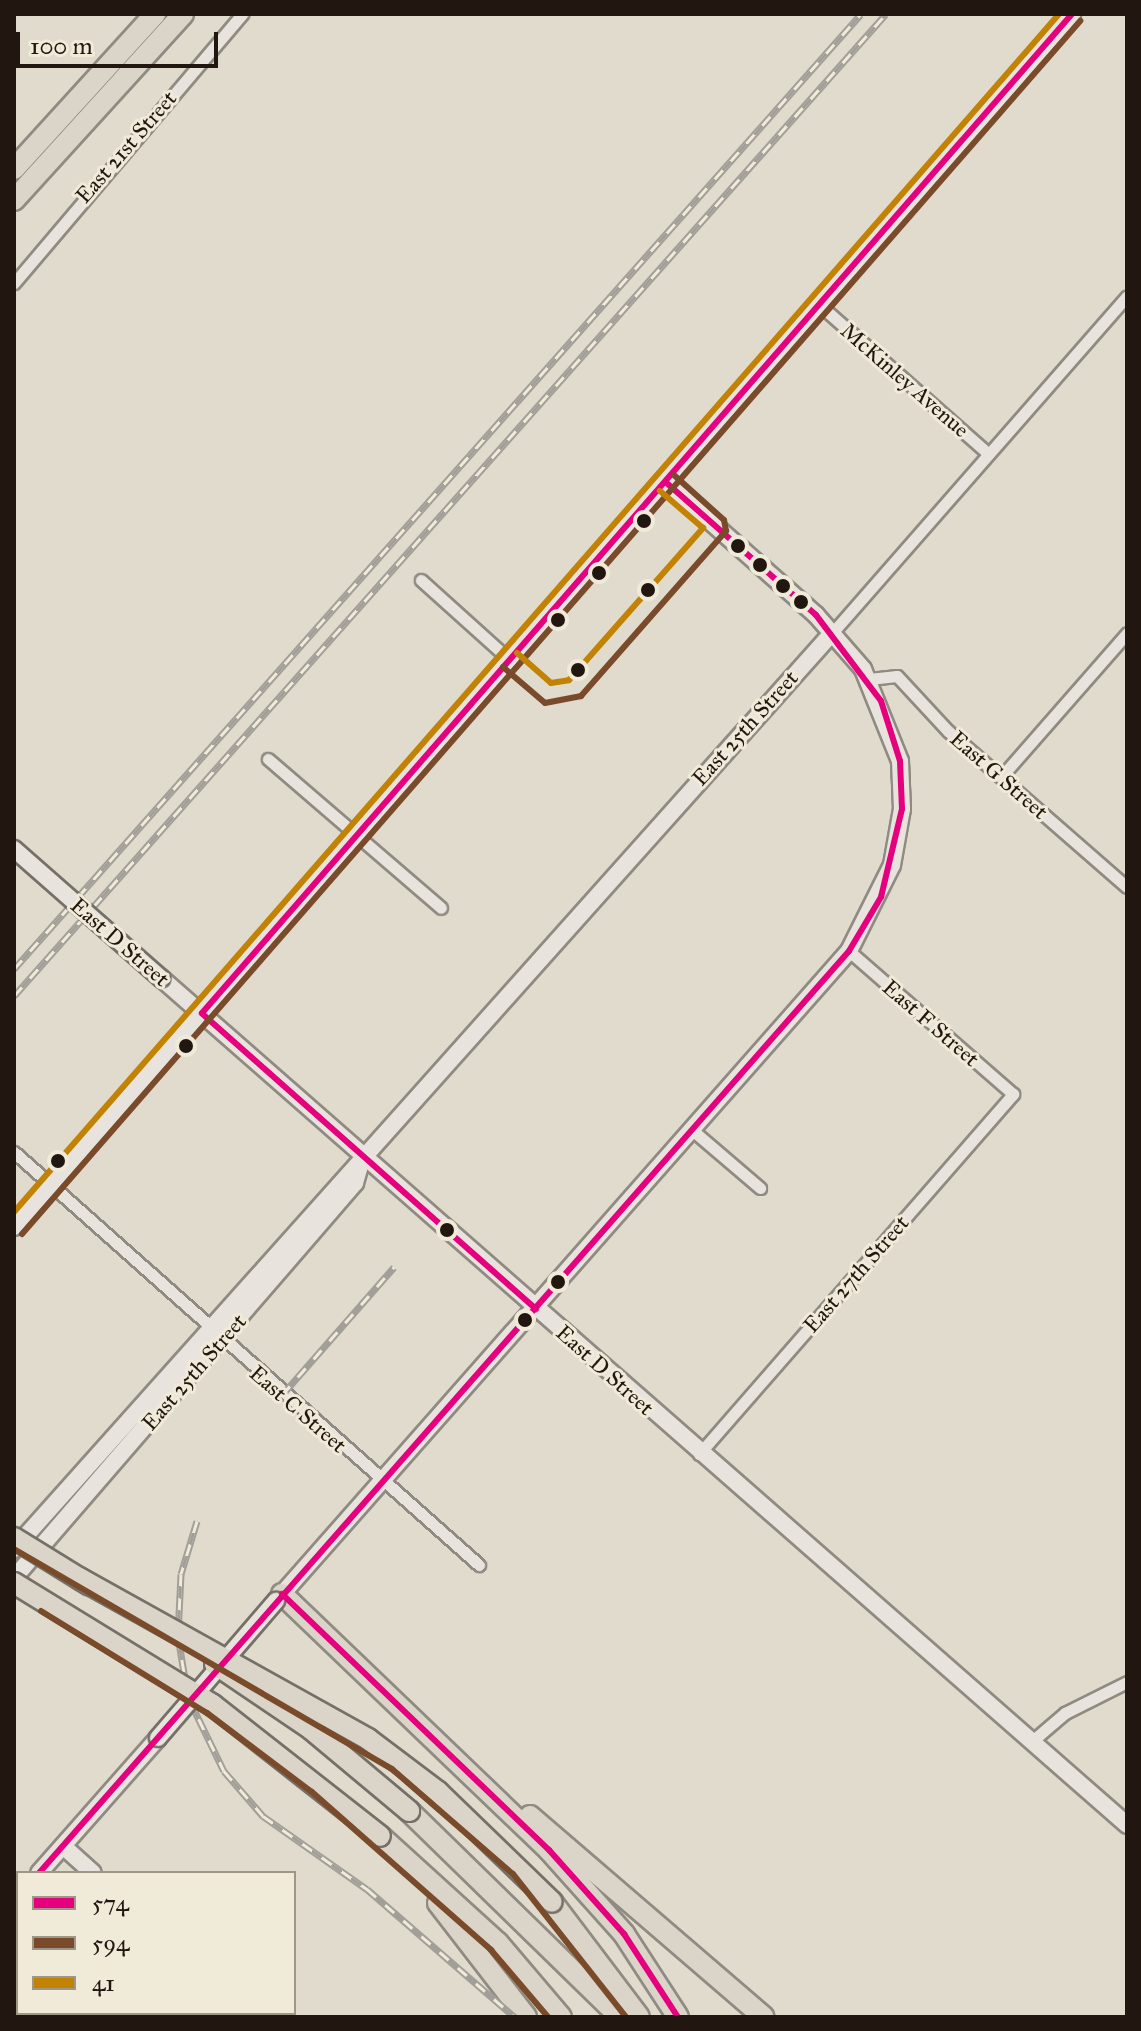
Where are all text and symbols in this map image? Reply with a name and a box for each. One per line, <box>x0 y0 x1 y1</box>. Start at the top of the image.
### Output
scale bar <box>20 16 222 66</box>
text: 100 m <box>30 31 93 61</box>
street label: East 21st Street <box>70 85 182 209</box>
street label: McKinley Avenue <box>836 317 974 443</box>
unlabelled marker <box>636 513 652 529</box>
unlabelled marker <box>730 538 746 554</box>
unlabelled marker <box>752 557 768 573</box>
unlabelled marker <box>591 565 607 581</box>
unlabelled marker <box>775 578 791 594</box>
unlabelled marker <box>640 582 656 598</box>
unlabelled marker <box>793 594 809 610</box>
unlabelled marker <box>550 612 566 628</box>
unlabelled marker <box>570 662 586 678</box>
street label: East 25th Street <box>686 665 804 791</box>
street label: East G Street <box>945 725 1053 825</box>
street label: East D Street <box>65 892 175 992</box>
street label: East F Street <box>877 974 985 1072</box>
unlabelled marker <box>178 1038 194 1054</box>
unlabelled marker <box>50 1153 66 1169</box>
street label: East 27th Street <box>798 1210 914 1338</box>
unlabelled marker <box>439 1222 455 1238</box>
unlabelled marker <box>550 1274 566 1290</box>
street label: East 25th Street <box>136 1308 252 1436</box>
unlabelled marker <box>517 1312 533 1328</box>
street label: East D Street <box>551 1319 659 1421</box>
street label: East C Street <box>244 1360 352 1458</box>
legend <box>16 1871 296 2015</box>
text: 574 <box>92 1888 129 1918</box>
text: 594 <box>92 1928 129 1958</box>
text: 41 <box>92 1968 115 1998</box>

